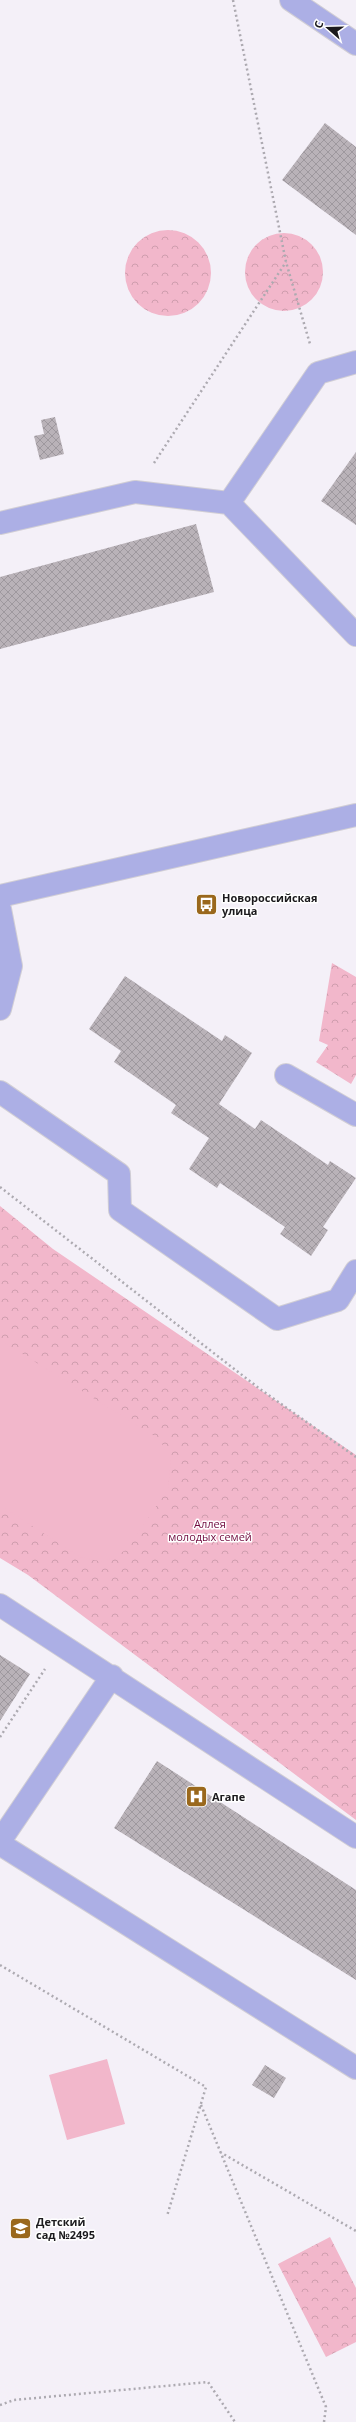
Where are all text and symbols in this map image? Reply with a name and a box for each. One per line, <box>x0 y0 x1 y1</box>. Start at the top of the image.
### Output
north arrow <box>308 8 348 48</box>
text: С <box>310 19 326 30</box>
place label: Новороссийская улица <box>222 890 318 918</box>
bus stop icon: Новороссийская улица <box>194 891 220 917</box>
park label: Аллея молодых семей <box>168 1516 252 1544</box>
hospital icon: Агапе <box>184 1784 210 1810</box>
place label: Агапе <box>212 1789 246 1804</box>
place label: Детский сад №2495 <box>36 2214 95 2242</box>
school or university icon: Детский сад №2495 <box>7 2215 33 2241</box>

